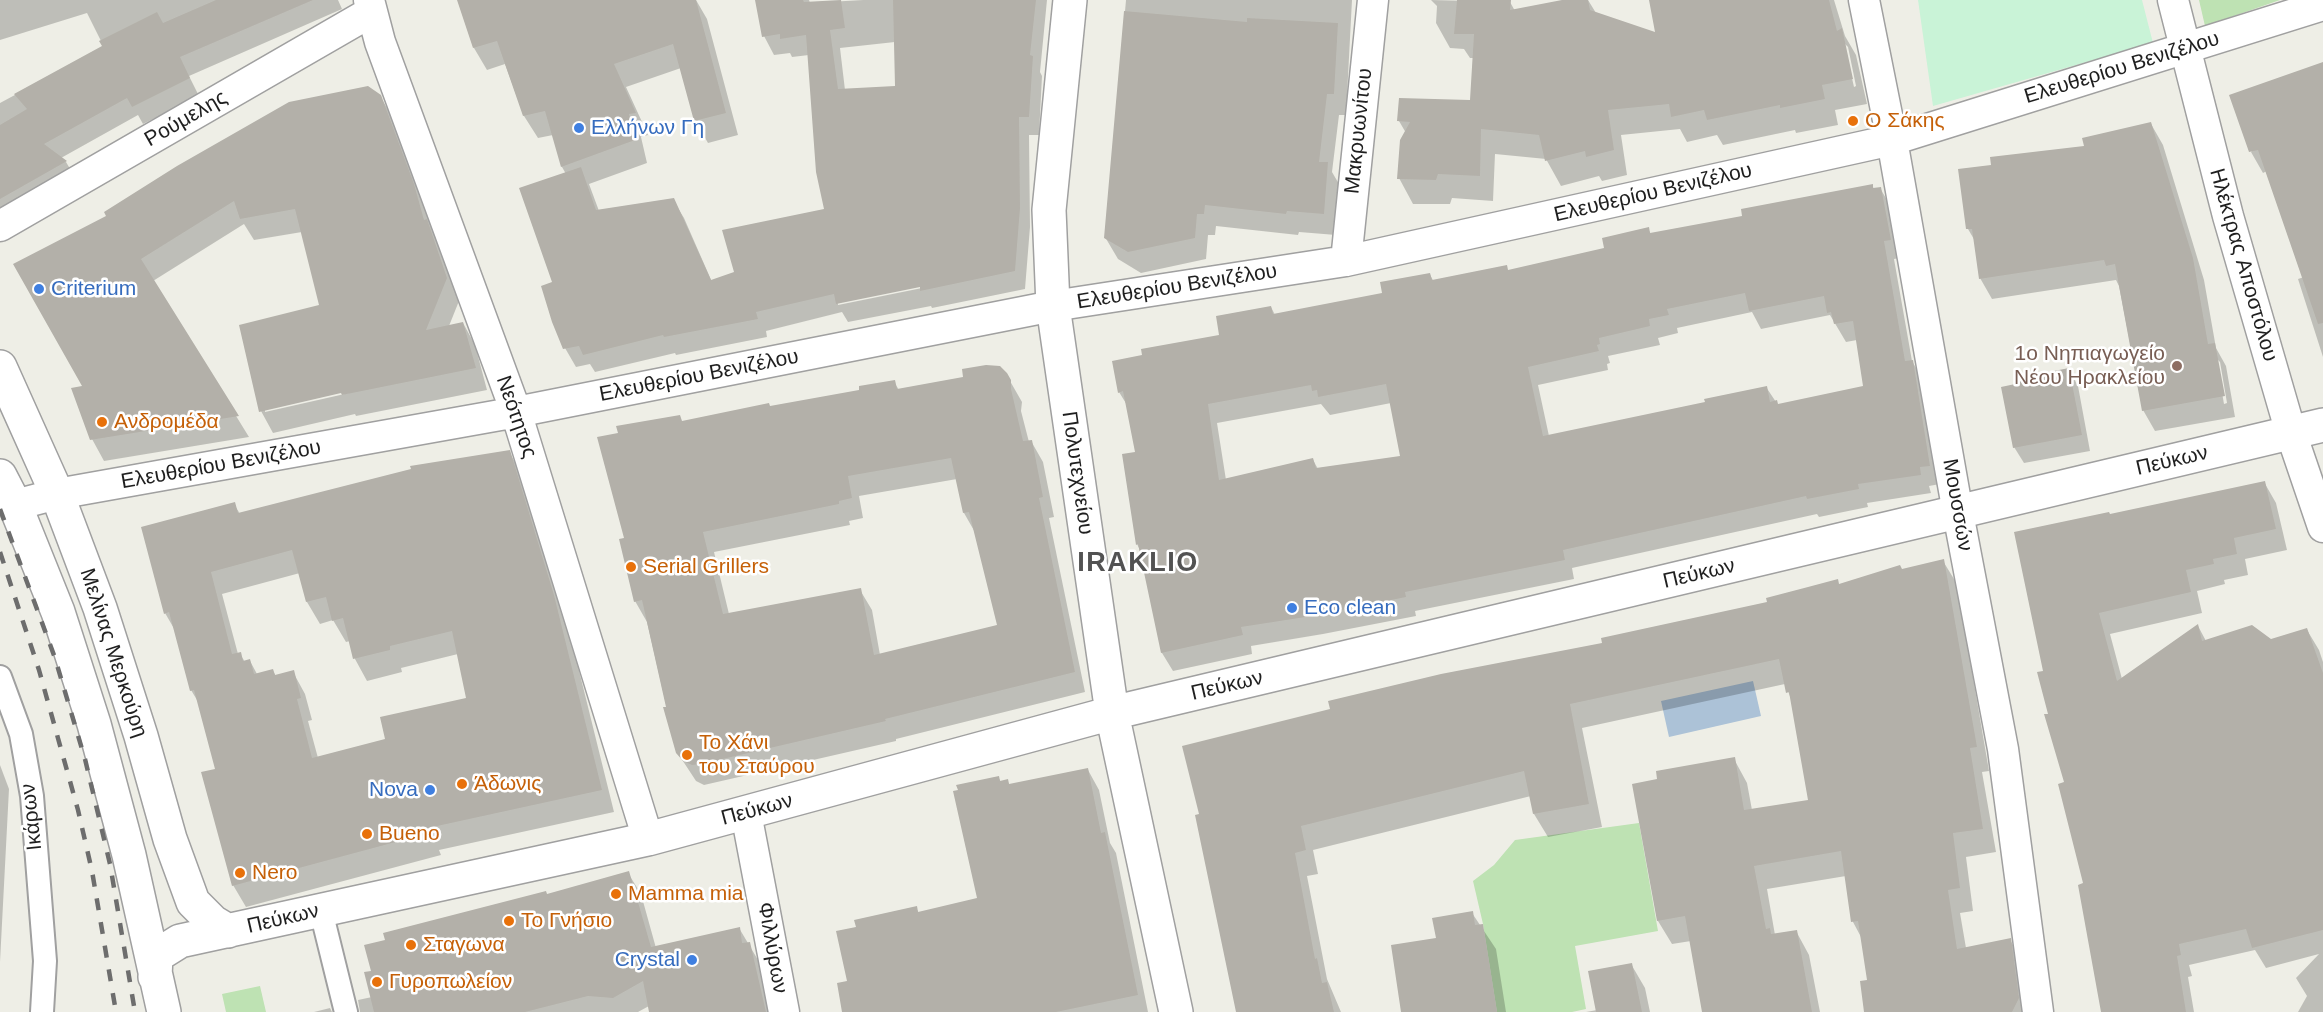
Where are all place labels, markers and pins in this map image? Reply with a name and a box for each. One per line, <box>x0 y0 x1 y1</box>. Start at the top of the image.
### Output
place label: Ο Σάκης <box>1865 108 1945 134</box>
marker: Ο Σάκης <box>1846 114 1860 128</box>
place label: Ελλήνων Γη <box>591 115 704 141</box>
marker: Ελλήνων Γη <box>572 121 586 135</box>
place label: Criterium <box>51 276 136 302</box>
marker: Criterium <box>32 282 46 296</box>
place label: 1ο Νηπιαγωγείο Νέου Ηρακλείου <box>2014 341 2165 391</box>
marker: 1ο Νηπιαγωγείο Νέου Ηρακλείου <box>2170 359 2184 373</box>
place label: Ανδρομέδα <box>114 409 219 435</box>
marker: Ανδρομέδα <box>95 415 109 429</box>
place label: Serial Grillers <box>643 554 769 580</box>
marker: Serial Grillers <box>624 560 638 574</box>
place label: Eco clean <box>1304 595 1396 621</box>
marker: Eco clean <box>1285 601 1299 615</box>
place label: Το Χάνι του Σταύρου <box>699 730 815 780</box>
marker: Το Χάνι του Σταύρου <box>680 748 694 762</box>
place label: Άδωνις <box>474 771 541 797</box>
place label: Nova <box>369 777 418 803</box>
marker: Άδωνις <box>455 777 469 791</box>
marker: Nova <box>423 783 437 797</box>
place label: Bueno <box>379 821 440 847</box>
marker: Bueno <box>360 827 374 841</box>
place label: Nero <box>252 860 298 886</box>
marker: Nero <box>233 866 247 880</box>
place label: Mamma mia <box>628 881 744 907</box>
marker: Mamma mia <box>609 887 623 901</box>
place label: Το Γνήσιο <box>521 908 612 934</box>
marker: Το Γνήσιο <box>502 914 516 928</box>
place label: Σταγωνα <box>423 932 505 958</box>
marker: Σταγωνα <box>404 938 418 952</box>
place label: Crystal <box>615 947 680 973</box>
marker: Crystal <box>685 953 699 967</box>
place label: Γυροπωλείον <box>389 969 512 995</box>
marker: Γυροπωλείον <box>370 975 384 989</box>

